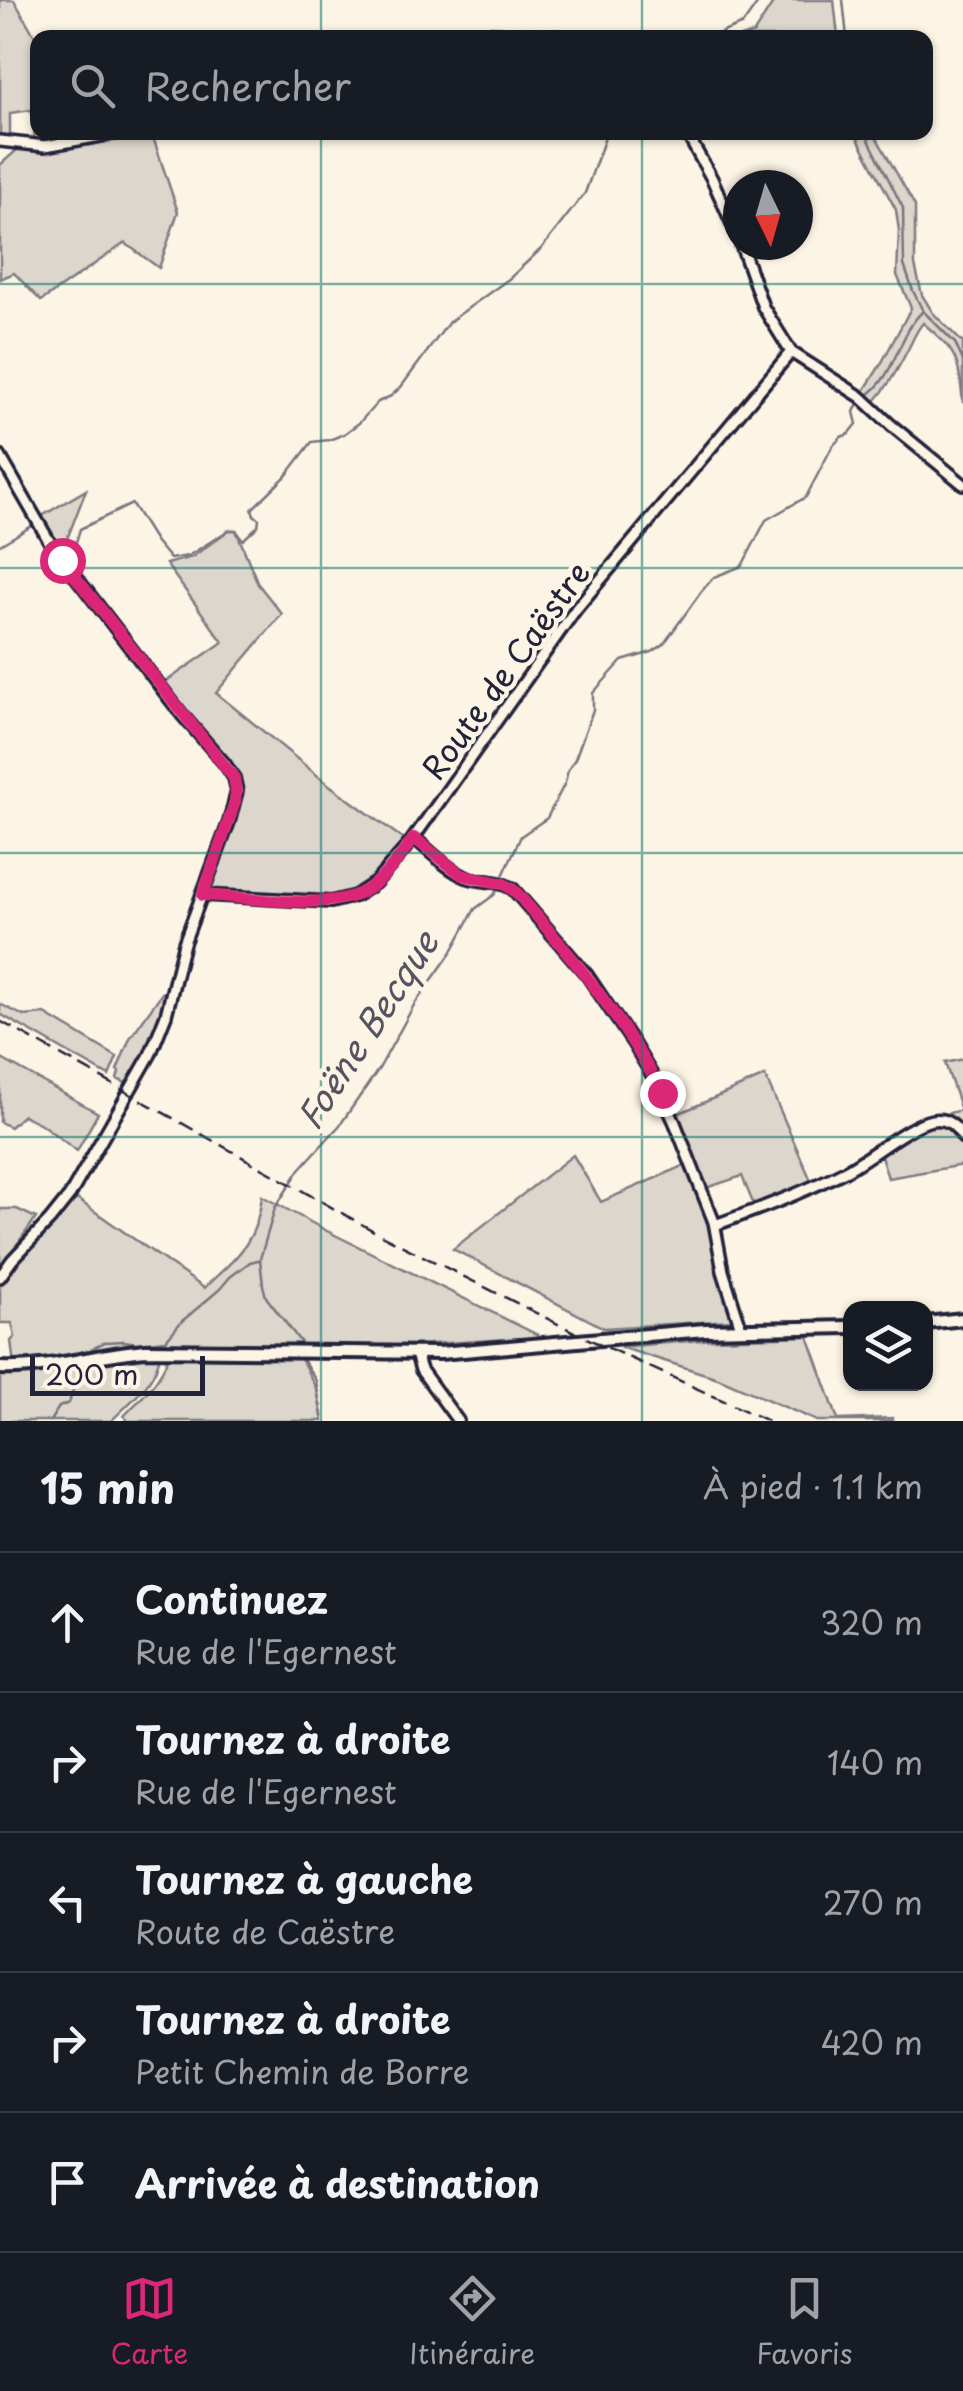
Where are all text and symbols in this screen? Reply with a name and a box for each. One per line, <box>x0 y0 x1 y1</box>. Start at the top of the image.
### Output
search box <box>30 30 933 140</box>
text: Rechercher <box>145 57 351 114</box>
icon: search <box>65 58 120 113</box>
north arrow <box>723 170 813 260</box>
route start <box>40 538 86 584</box>
street label: Route de Caëstre <box>409 551 601 789</box>
water label: Foëne Becque <box>282 918 451 1138</box>
route end <box>640 1071 686 1117</box>
map controls <box>843 1301 933 1391</box>
button: layers <box>843 1301 933 1391</box>
scale bar <box>30 1351 205 1396</box>
text: 200 m <box>45 1352 138 1395</box>
text: 15 min <box>40 1455 175 1518</box>
text: À pied · 1.1 km <box>703 1462 923 1510</box>
text: Continuez <box>135 1570 328 1627</box>
icon: ahead <box>40 1595 95 1650</box>
text: 320 m <box>820 1598 923 1646</box>
text: Rue de l'Egernest <box>135 1627 397 1675</box>
text: Tournez à droite <box>135 1710 451 1767</box>
icon: right <box>40 1735 95 1790</box>
text: 140 m <box>827 1738 923 1786</box>
text: Rue de l'Egernest <box>135 1767 397 1815</box>
text: Tournez à gauche <box>135 1850 473 1907</box>
icon: left <box>40 1875 95 1930</box>
text: 270 m <box>823 1878 923 1926</box>
text: Route de Caëstre <box>135 1907 395 1955</box>
text: Tournez à droite <box>135 1990 451 2047</box>
icon: right <box>40 2015 95 2070</box>
text: 420 m <box>821 2018 923 2066</box>
text: Petit Chemin de Borre <box>135 2047 470 2095</box>
text: Arrivée à destination <box>135 2154 540 2211</box>
icon: arrive <box>40 2155 95 2210</box>
tab: Carte <box>111 2271 188 2374</box>
tab: Itinéraire <box>409 2271 535 2374</box>
tab: Favoris <box>756 2271 852 2374</box>

